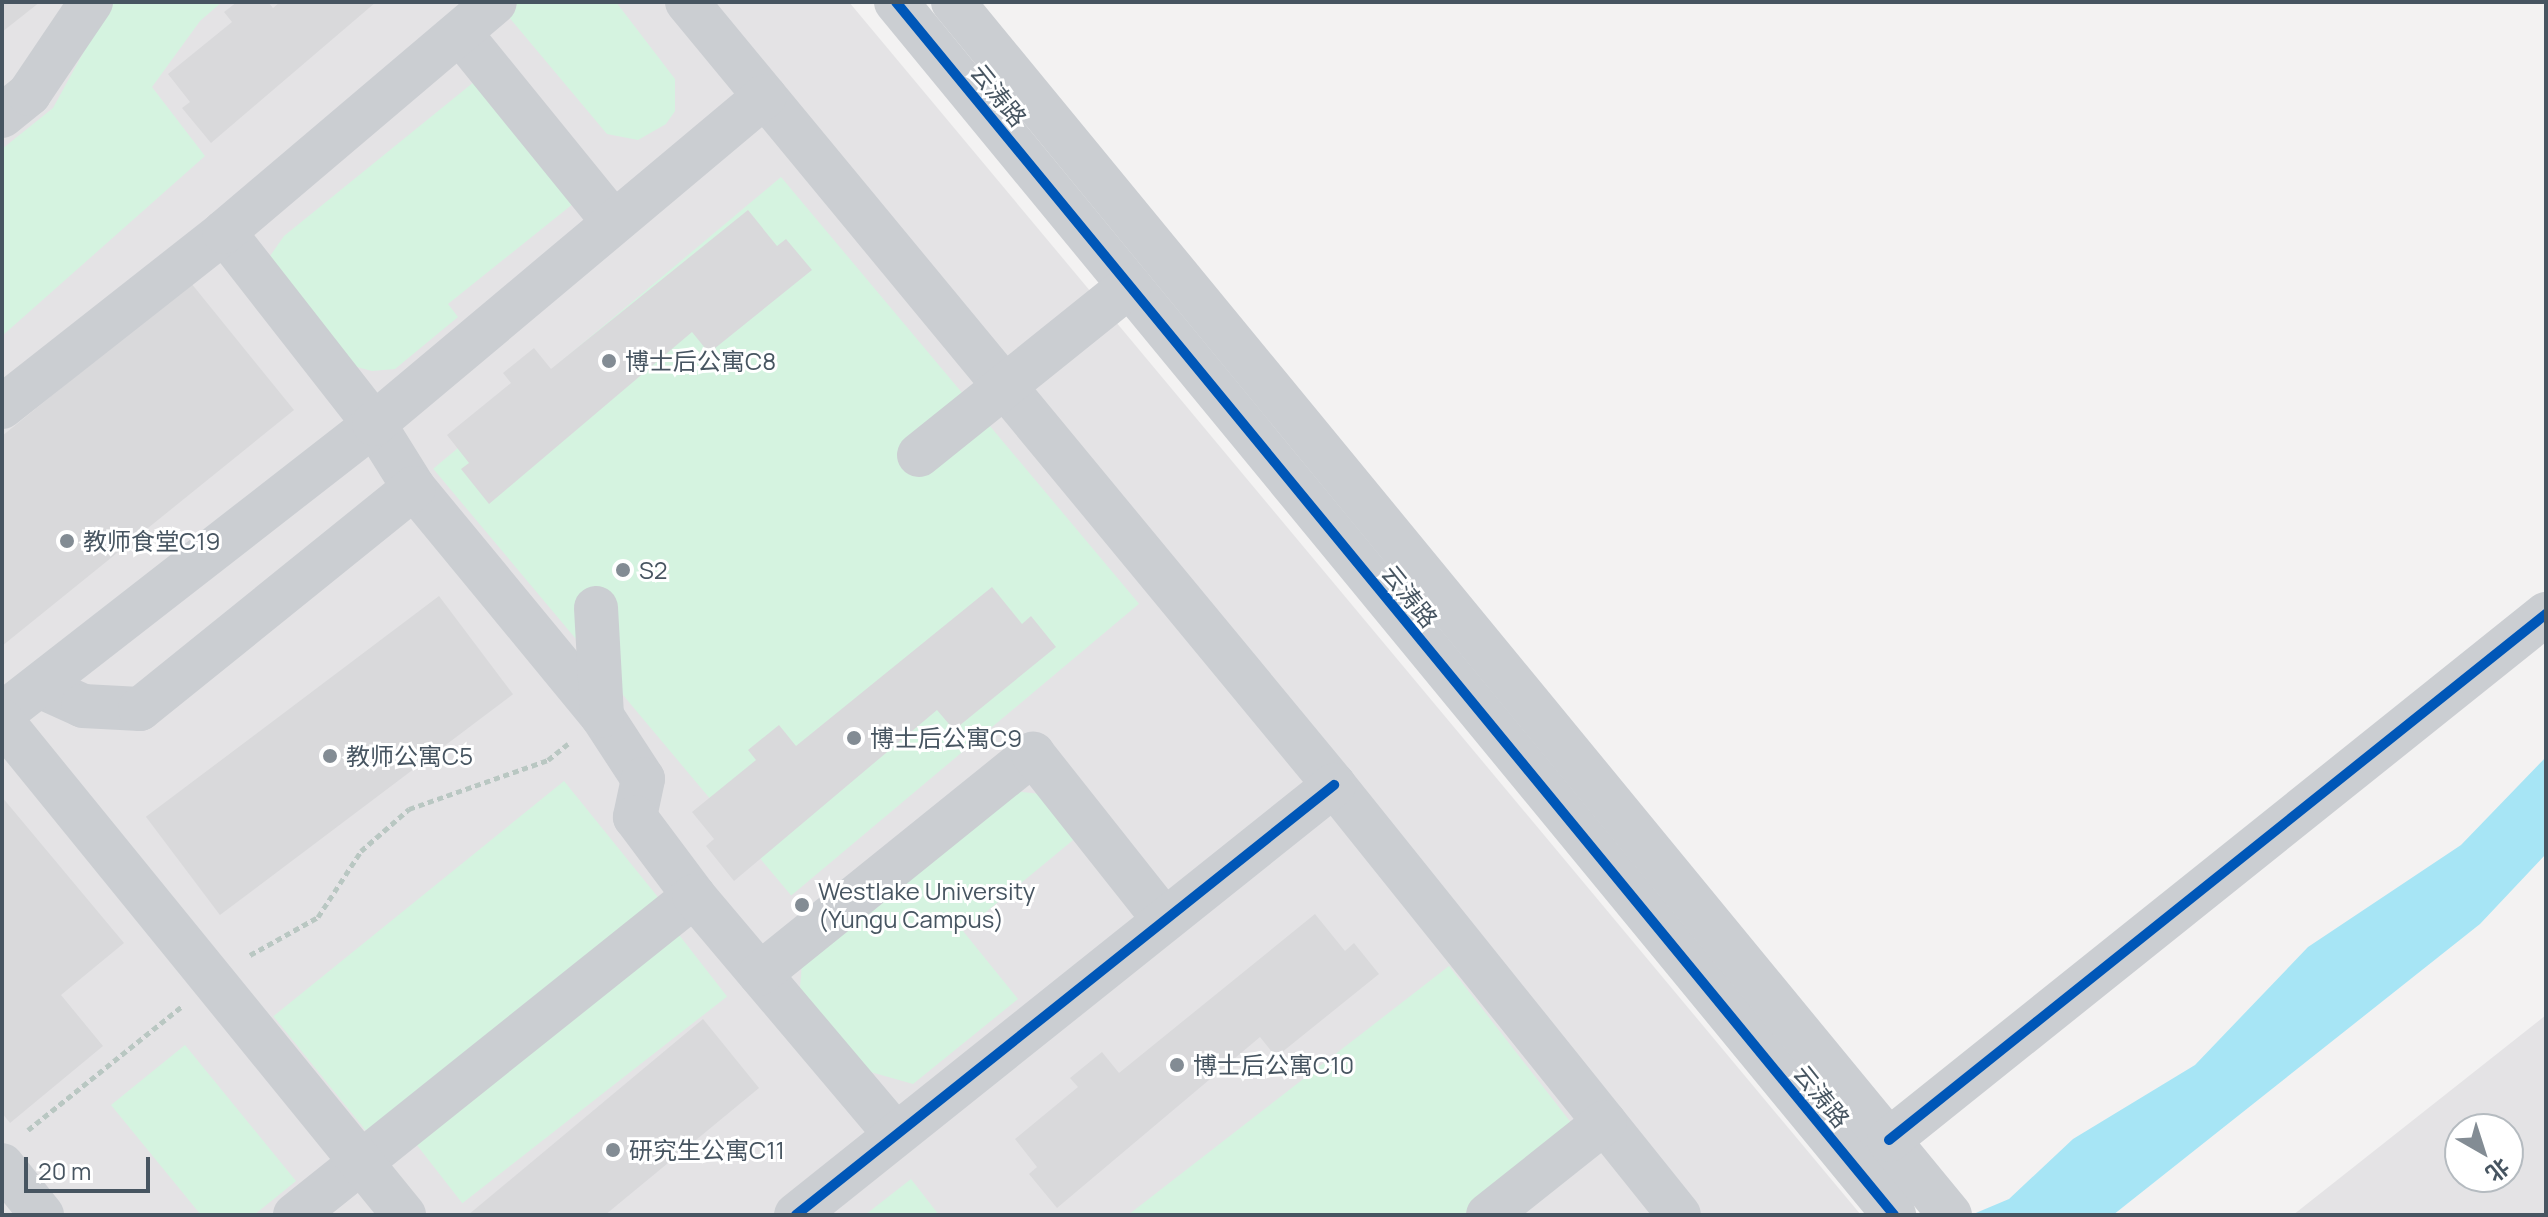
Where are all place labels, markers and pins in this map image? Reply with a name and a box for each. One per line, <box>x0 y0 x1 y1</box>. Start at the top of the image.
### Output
place label: 博士后公寓C8 <box>625 347 776 375</box>
marker: 博士后公寓C8 <box>600 352 618 370</box>
place label: 教师食堂C19 <box>83 527 220 555</box>
marker: 教师食堂C19 <box>58 532 76 550</box>
place label: S2 <box>639 556 667 584</box>
marker: S2 <box>614 561 632 579</box>
place label: 博士后公寓C9 <box>870 724 1022 752</box>
marker: 博士后公寓C9 <box>845 729 863 747</box>
place label: 教师公寓C5 <box>346 742 473 770</box>
marker: 教师公寓C5 <box>321 747 339 765</box>
place label: Westlake University (Yungu Campus) <box>818 877 1035 933</box>
marker: Westlake University (Yungu Campus) <box>793 896 811 914</box>
place label: 博士后公寓C10 <box>1193 1051 1354 1079</box>
marker: 博士后公寓C10 <box>1168 1056 1186 1074</box>
place label: 研究生公寓C11 <box>629 1136 785 1164</box>
marker: 研究生公寓C11 <box>604 1141 622 1159</box>

